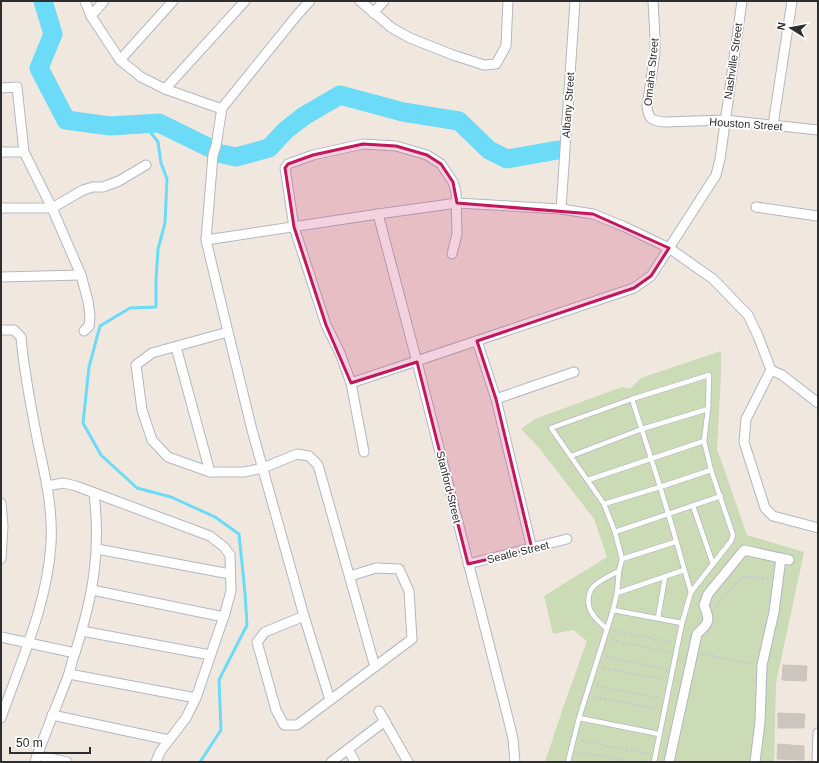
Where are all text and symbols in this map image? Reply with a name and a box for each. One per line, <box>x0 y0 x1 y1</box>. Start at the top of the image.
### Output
north arrow <box>771 8 811 48</box>
text: N <box>775 21 788 31</box>
street label: Nashville Street <box>722 22 744 100</box>
street label: Omaha Street <box>641 37 661 107</box>
street label: Albany Street <box>560 72 576 138</box>
street label: Houston Street <box>709 115 783 133</box>
street label: Stanford Street <box>434 450 464 524</box>
street label: Seatle Street <box>486 538 550 566</box>
scale bar <box>10 729 90 755</box>
text: 50 m <box>16 736 43 750</box>

